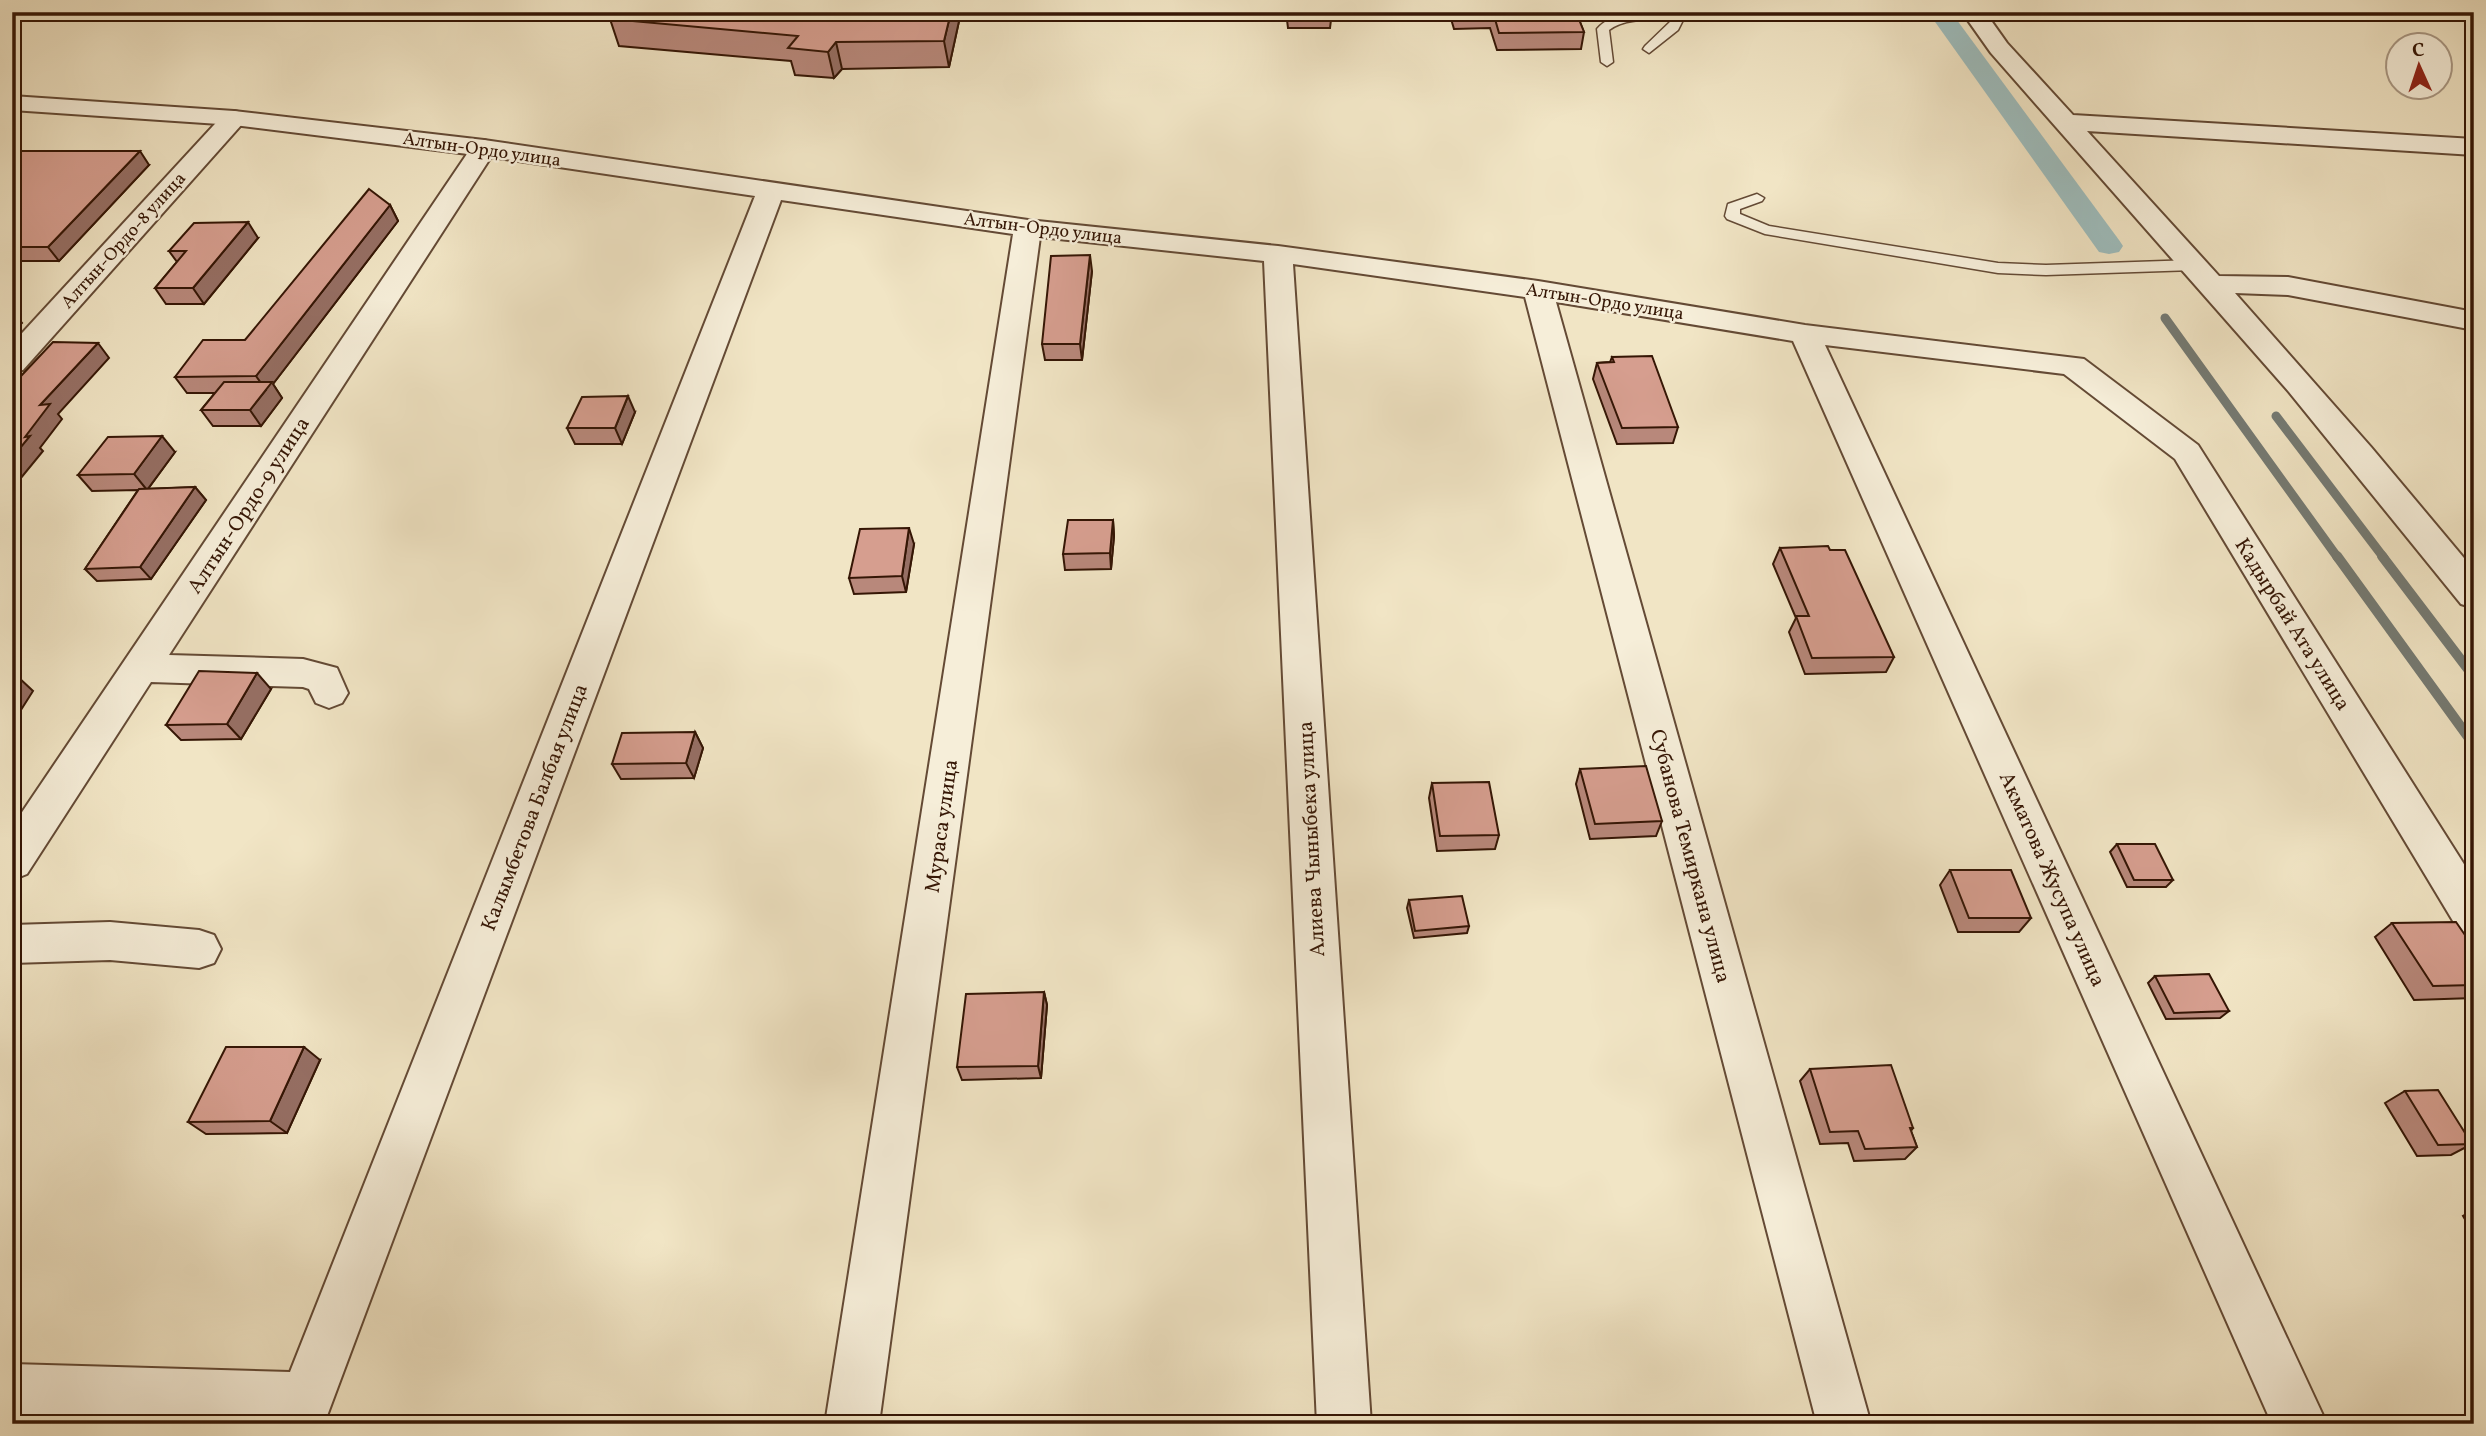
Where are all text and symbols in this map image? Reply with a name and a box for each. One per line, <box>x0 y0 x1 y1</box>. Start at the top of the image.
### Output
north arrow <box>2384 32 2454 102</box>
text: С <box>2411 38 2425 64</box>
street label: Алтын-Ордо улица <box>401 127 562 174</box>
street label: Алтын-Ордо-8 улица <box>56 167 192 315</box>
street label: Алтын-Ордо улица <box>962 207 1123 252</box>
street label: Алтын-Ордо улица <box>1524 278 1685 327</box>
street label: Алтын-Ордо-9 улица <box>181 412 317 600</box>
street label: Кадырбай Ата улица <box>2227 533 2357 717</box>
street label: Калымбетова Балбая улица <box>475 680 596 935</box>
street label: Алиева Чыныбека улица <box>1292 720 1333 958</box>
street label: Субанова Темиркана улица <box>1642 726 1737 986</box>
street label: Мураса улица <box>919 758 966 895</box>
street label: Акматова Жусупа улица <box>1991 768 2112 992</box>

